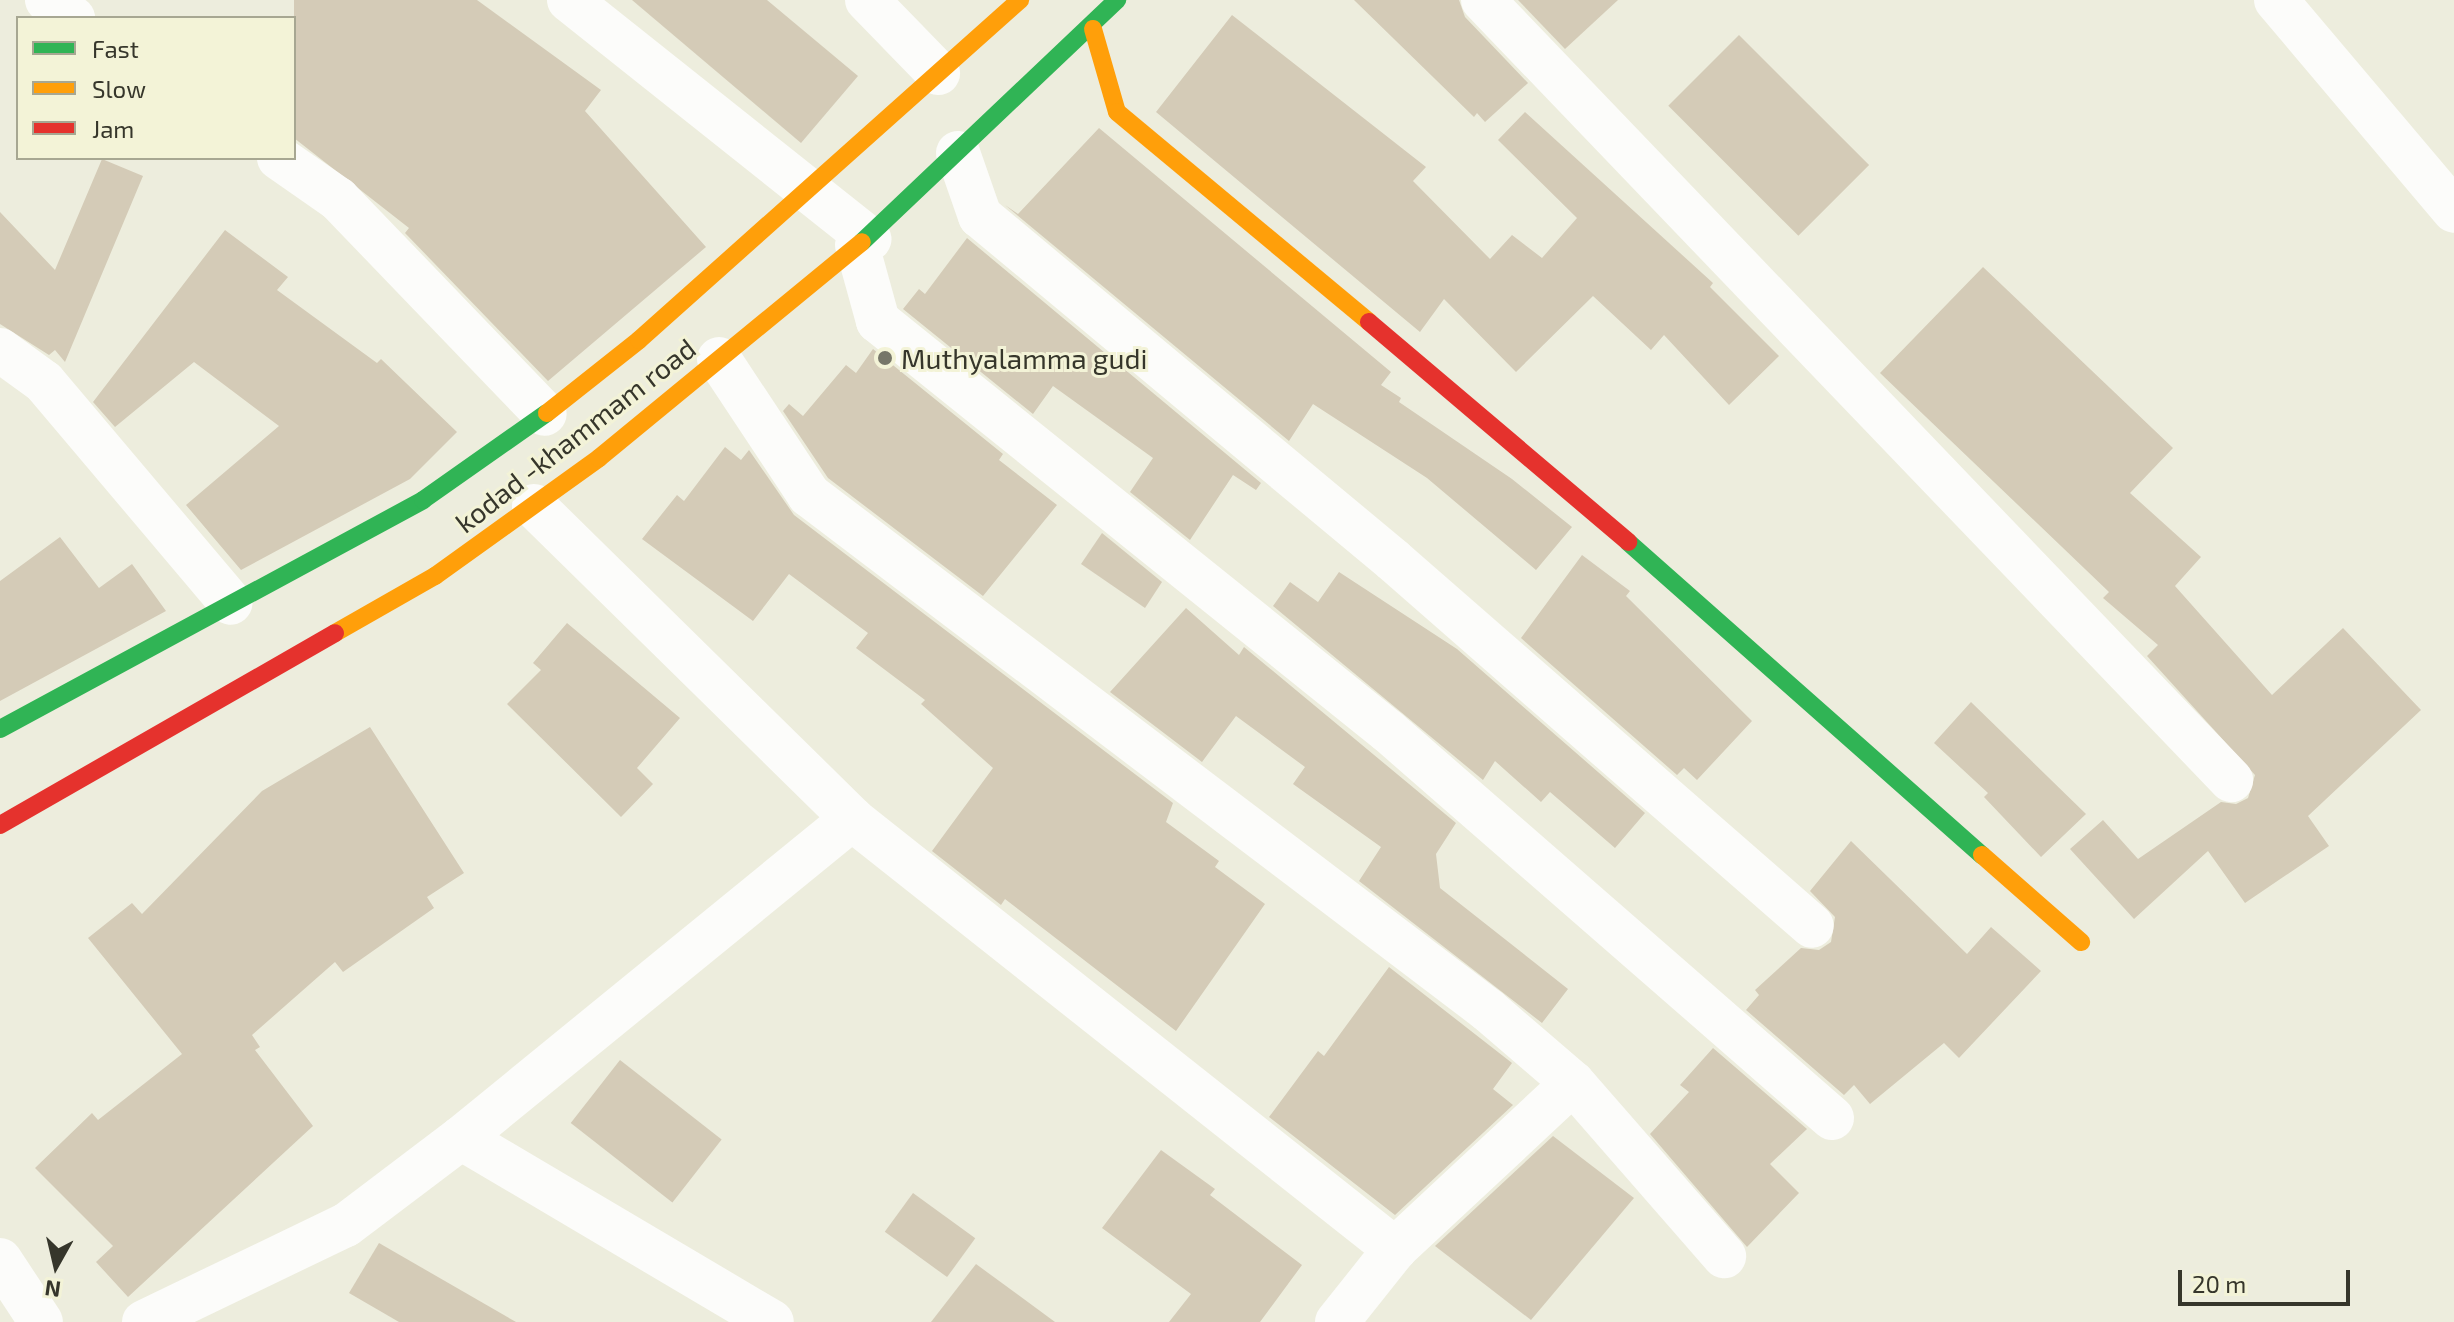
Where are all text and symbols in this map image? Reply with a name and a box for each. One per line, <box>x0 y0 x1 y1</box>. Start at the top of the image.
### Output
legend <box>16 16 296 160</box>
text: Fast <box>92 34 139 63</box>
text: Slow <box>92 74 146 103</box>
text: Jam <box>92 114 134 143</box>
street label: kodad -khammam road <box>448 331 702 539</box>
place label: Muthyalamma gudi <box>901 341 1147 375</box>
marker: Muthyalamma gudi <box>876 349 894 367</box>
north arrow <box>16 1226 96 1306</box>
scale bar <box>2182 1254 2354 1304</box>
text: 20 m <box>2192 1269 2246 1298</box>
text: N <box>43 1276 62 1304</box>

